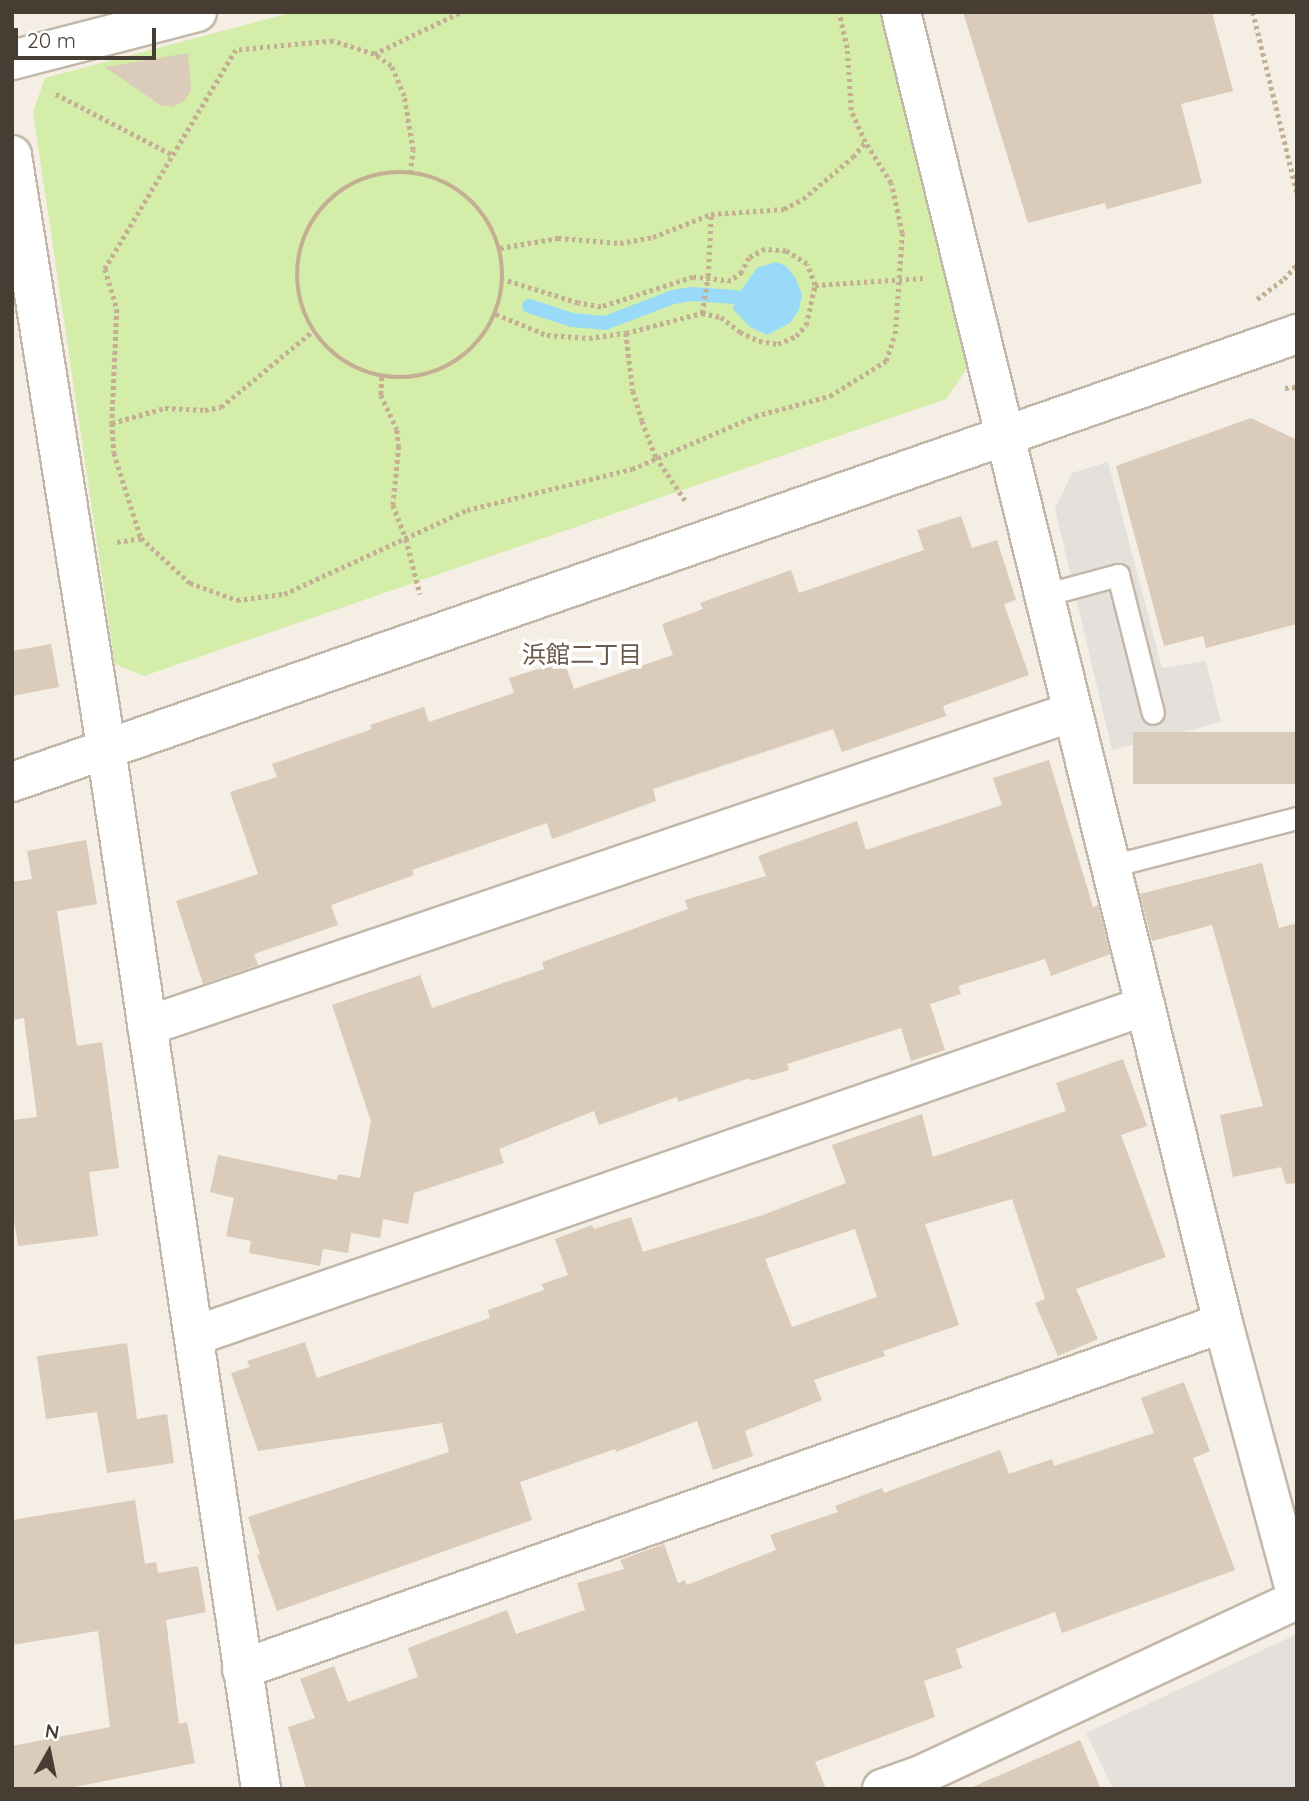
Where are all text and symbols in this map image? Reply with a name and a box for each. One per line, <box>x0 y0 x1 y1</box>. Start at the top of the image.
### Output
scale bar <box>18 14 159 58</box>
text: 20 m <box>27 27 76 53</box>
district label: 浜館二丁目 <box>522 641 642 669</box>
north arrow <box>14 1717 84 1787</box>
text: N <box>44 1718 61 1744</box>

